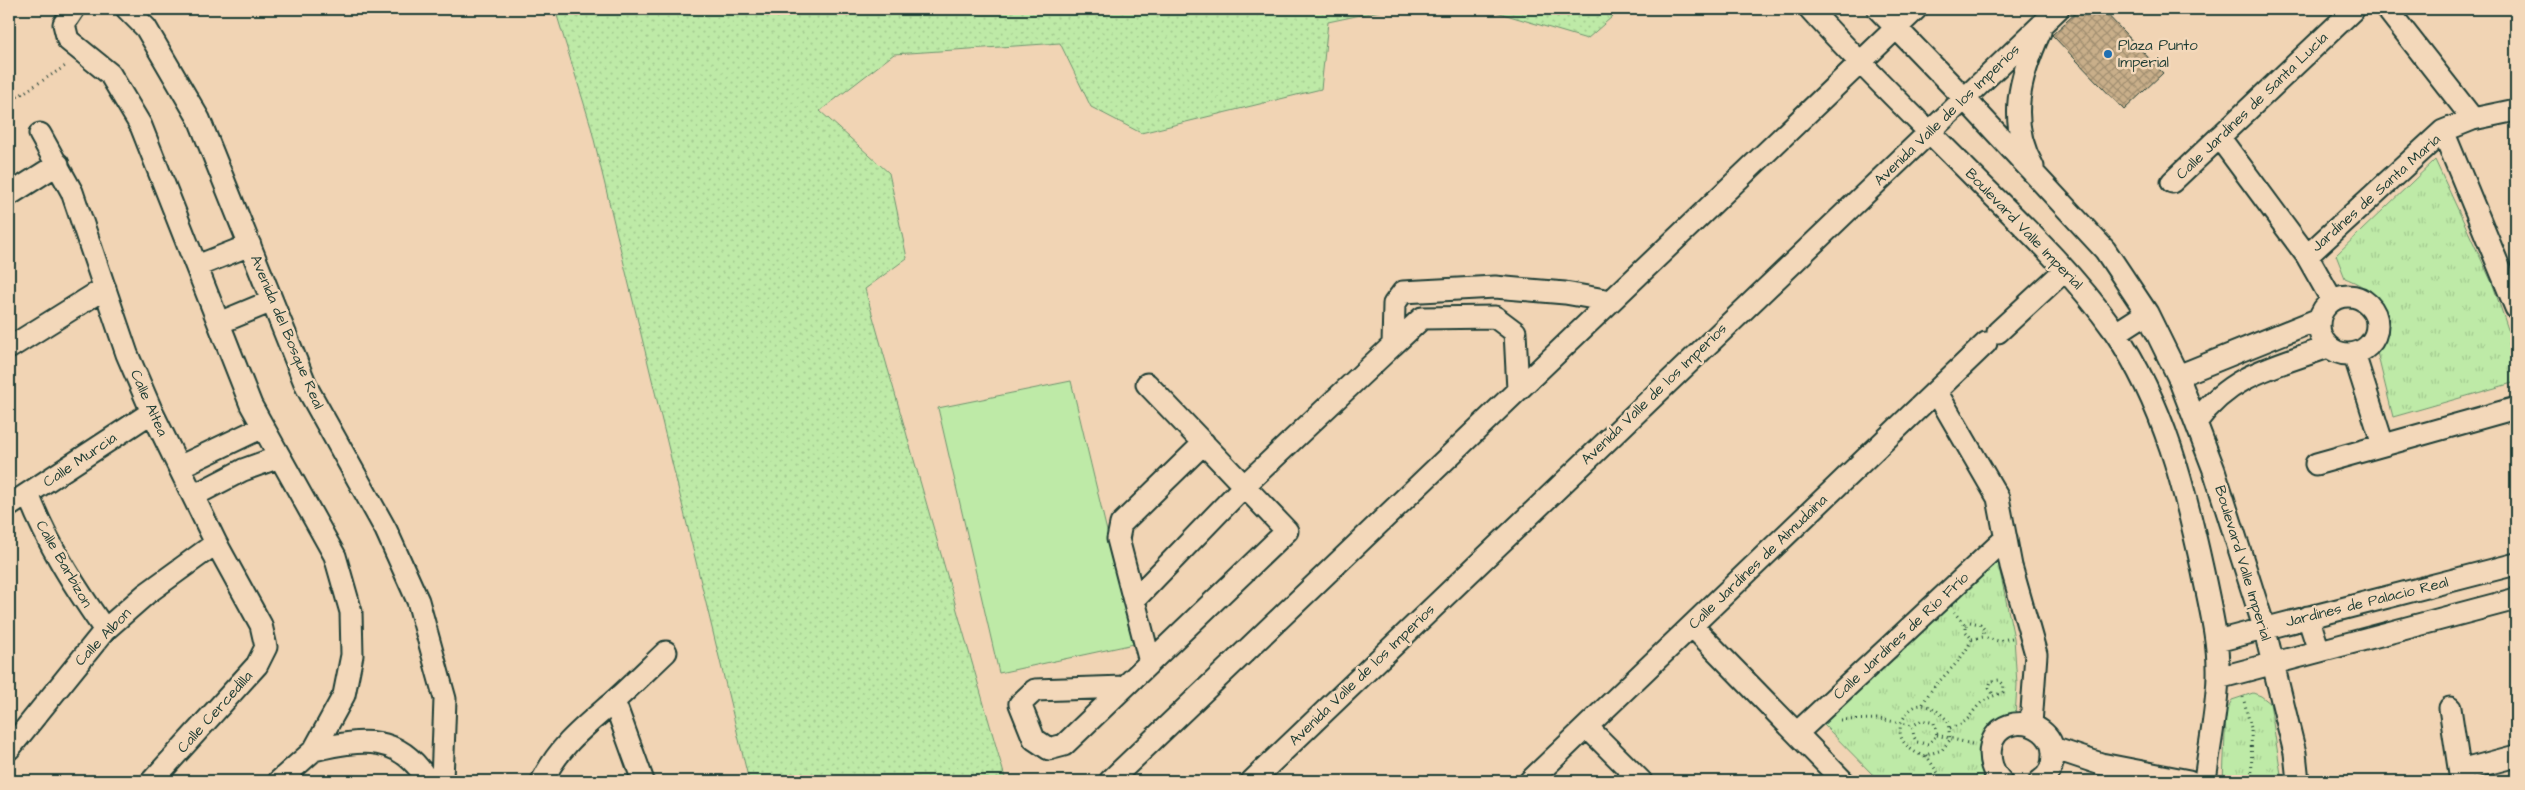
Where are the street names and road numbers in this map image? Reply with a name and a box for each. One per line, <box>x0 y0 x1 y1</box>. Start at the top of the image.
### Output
street label: Calle Jardines de Santa Lucía <box>2171 27 2333 184</box>
street label: Avenida Valle de los Imperios <box>1869 39 2025 190</box>
street label: Jardines de Santa María <box>2307 129 2446 257</box>
street label: Boulevard Valle Imperial <box>1960 164 2088 294</box>
street label: Avenida del Bosque Real <box>245 252 329 412</box>
street label: Avenida Valle de los Imperios <box>1576 318 1732 469</box>
street label: Calle Altea <box>125 366 173 440</box>
street label: Calle Murcia <box>39 427 121 492</box>
street label: Boulevard Valle Imperial <box>2209 483 2277 643</box>
street label: Calle Jardines de Almudaina <box>1684 490 1832 634</box>
street label: Calle Barbizon <box>30 516 98 612</box>
street label: Calle Jardines de Río Frío <box>1829 567 1974 705</box>
street label: Jardines de Palacio Real <box>2283 572 2451 632</box>
street label: Avenida Valle de los Imperios <box>1284 599 1440 750</box>
street label: Calle Albon <box>70 603 136 671</box>
street label: Calle Cercedilla <box>172 666 258 758</box>

